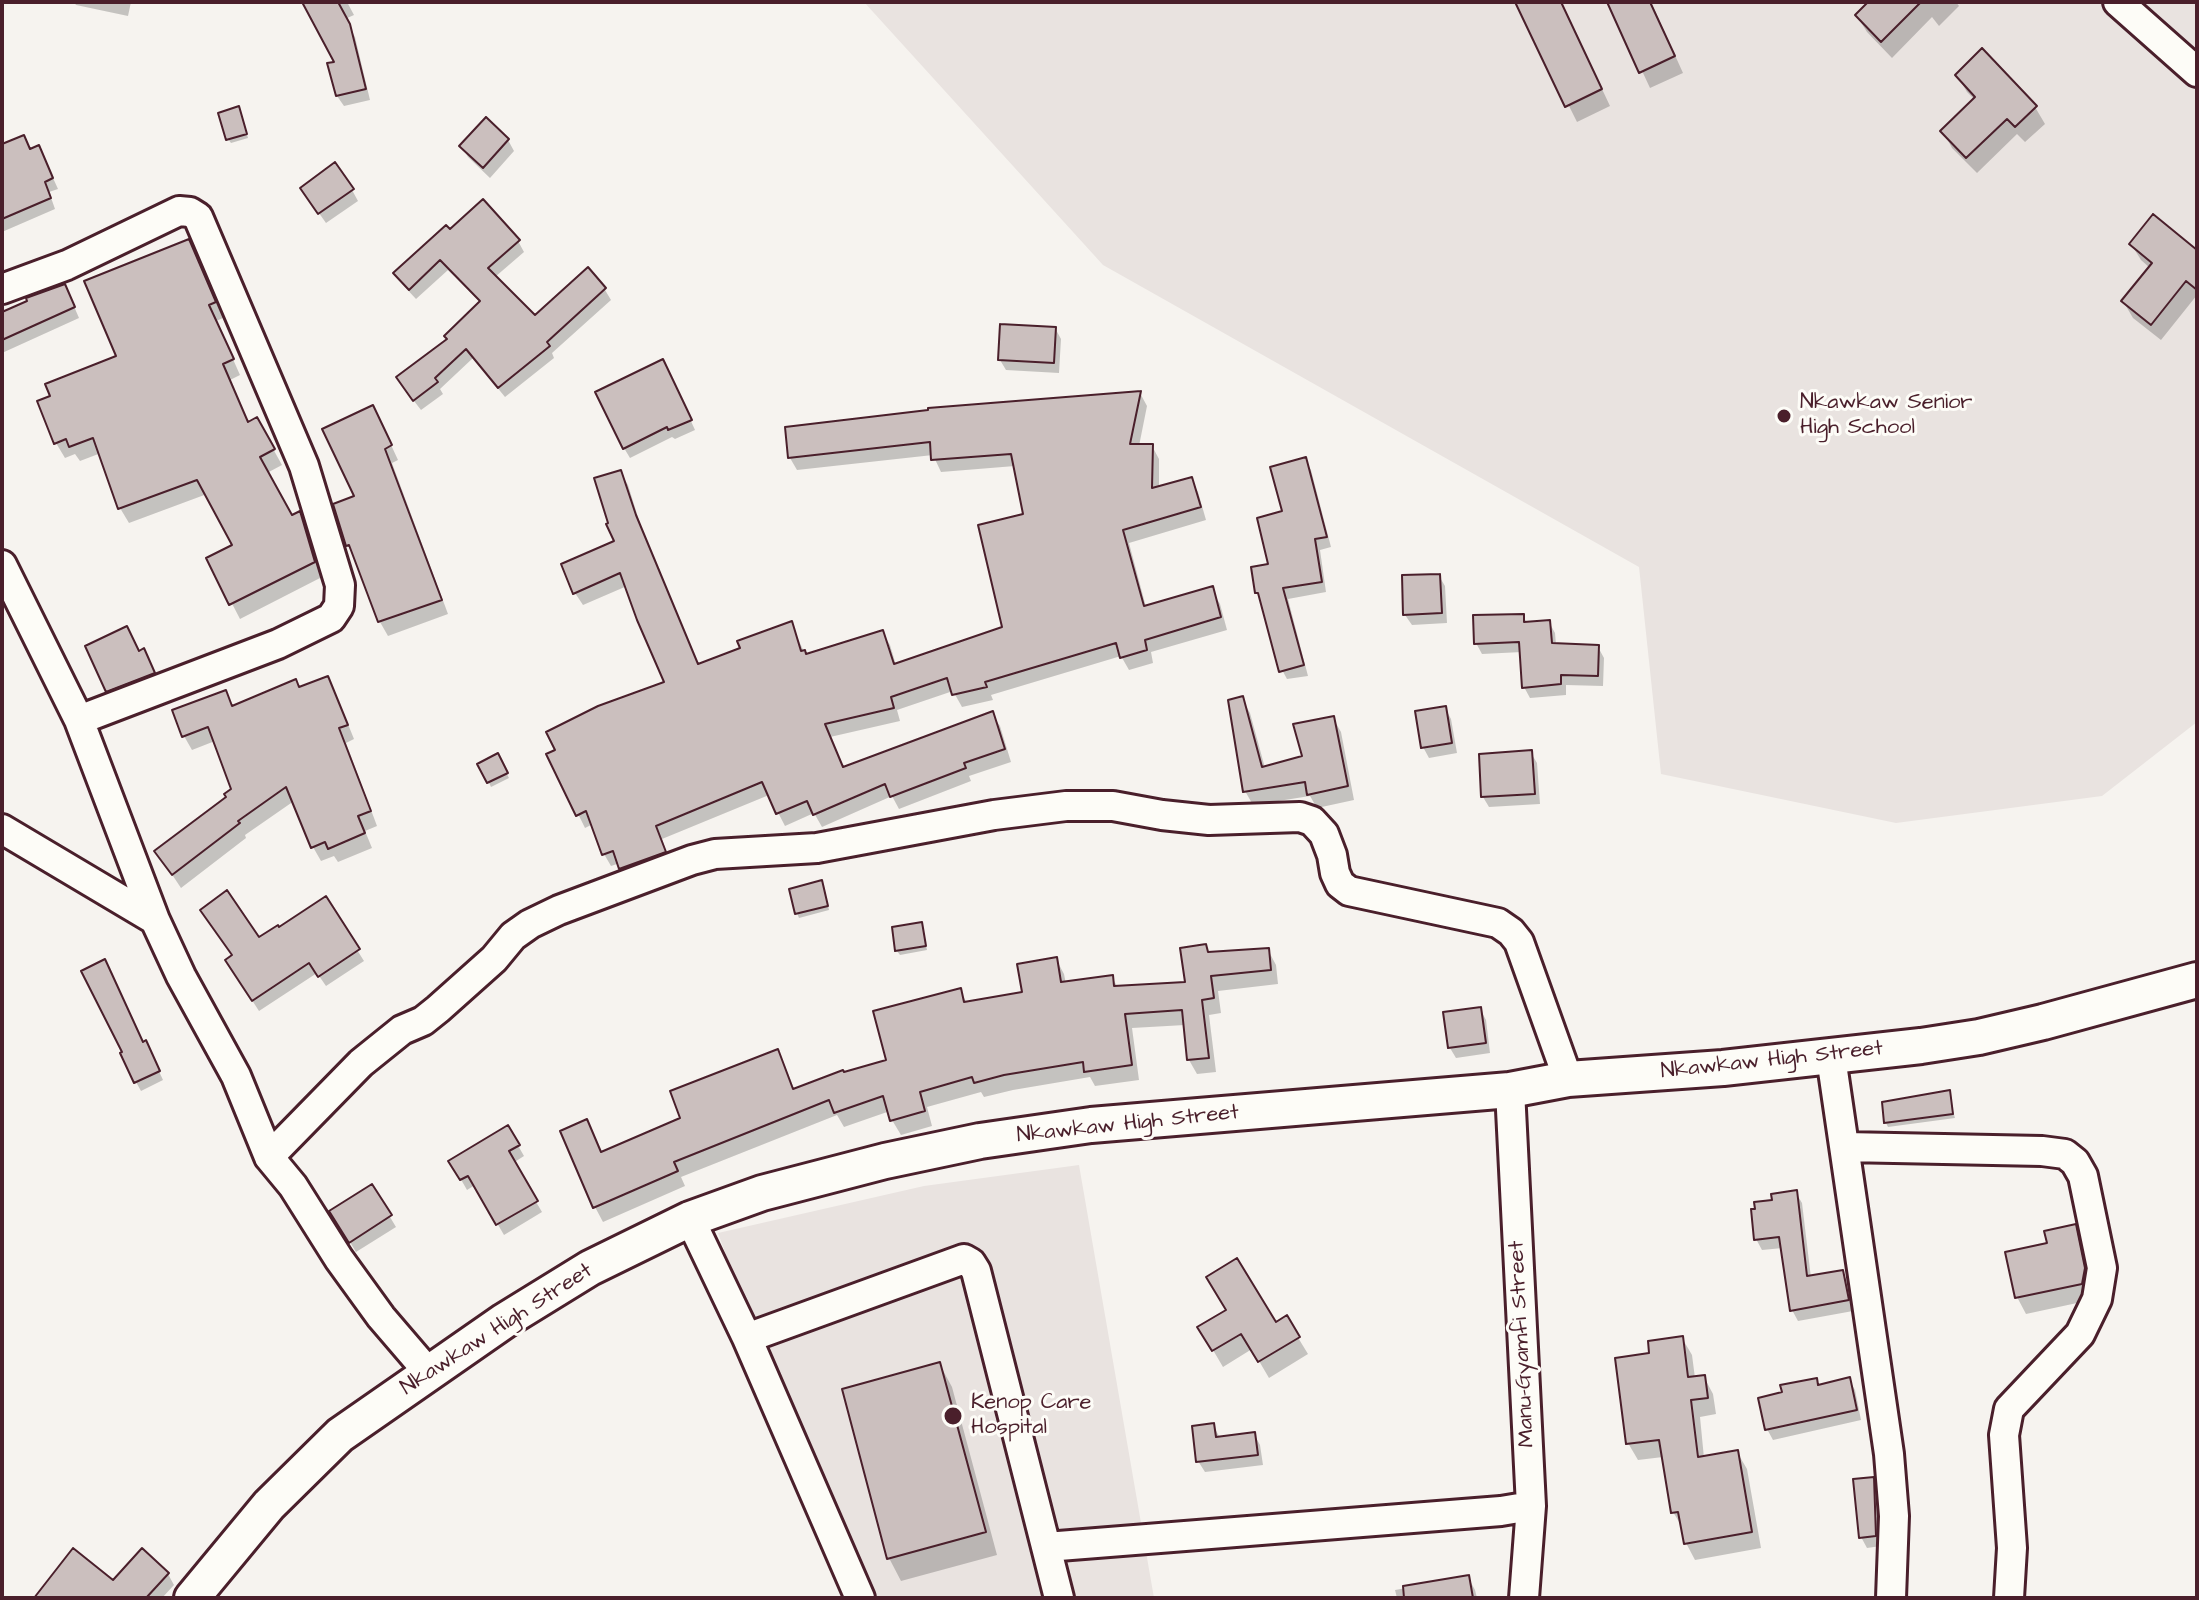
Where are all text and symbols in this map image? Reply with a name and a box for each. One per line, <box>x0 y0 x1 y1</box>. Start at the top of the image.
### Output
place label: Nkawkaw Senior High School <box>1800 390 1972 442</box>
marker: Nkawkaw Senior High School <box>1775 407 1793 425</box>
street label: Nkawkaw High Street <box>1660 1036 1884 1086</box>
street label: Nkawkaw High Street <box>1016 1100 1240 1150</box>
street label: Manu-Gyamfi Street <box>1504 1240 1542 1448</box>
street label: Nkawkaw High Street <box>396 1258 598 1402</box>
place label: Kenop Care Hospital <box>971 1390 1091 1442</box>
marker: Kenop Care Hospital <box>942 1405 964 1427</box>

